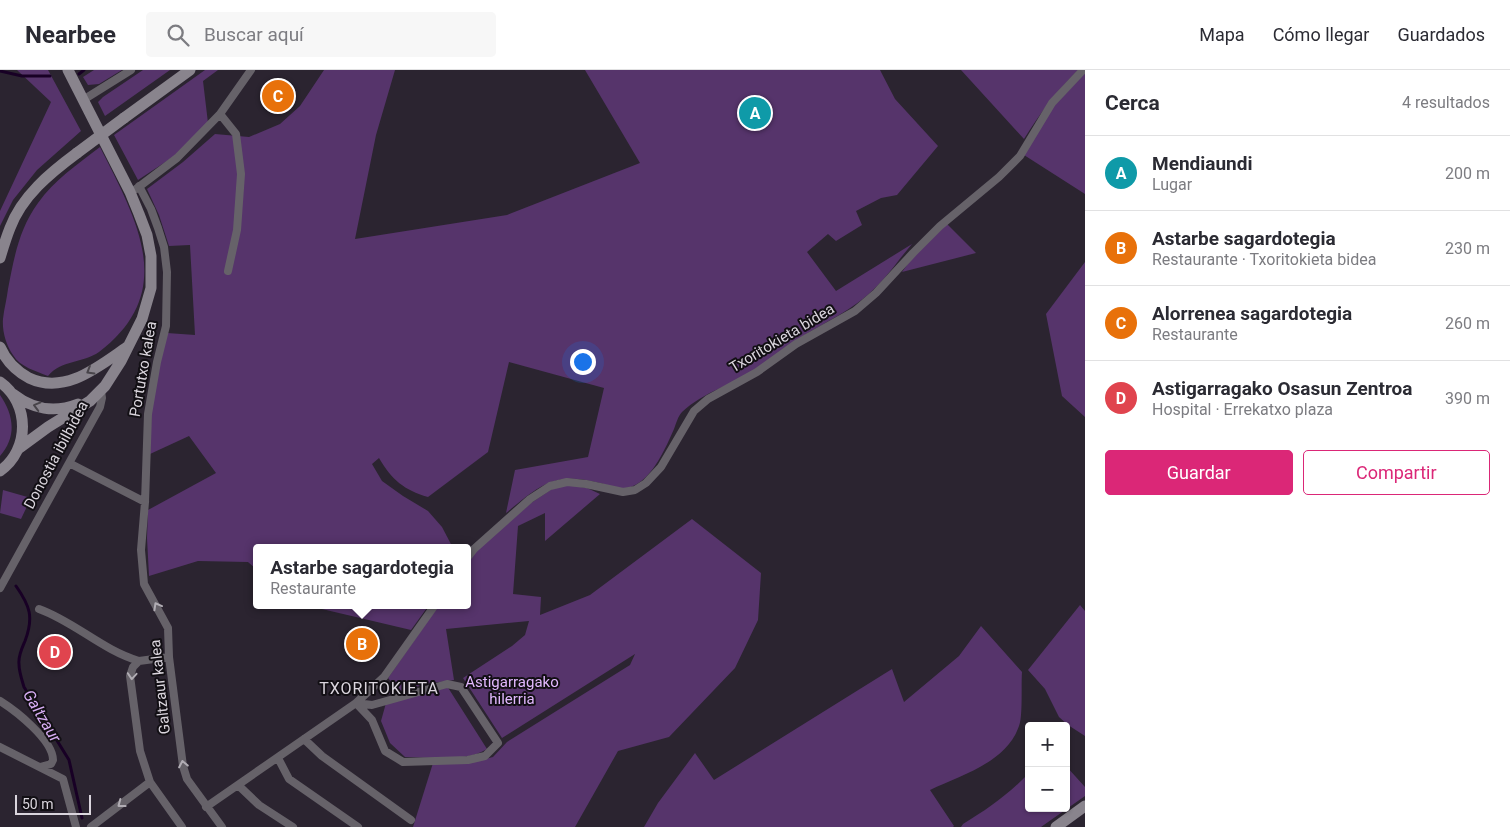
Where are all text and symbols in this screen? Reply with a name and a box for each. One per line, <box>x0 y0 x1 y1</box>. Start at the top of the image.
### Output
search box <box>146 12 496 57</box>
text: Nearbee <box>25 21 116 49</box>
icon: search <box>164 21 192 49</box>
text: Buscar aquí <box>204 23 304 46</box>
text: Mapa <box>1199 24 1245 45</box>
text: Cómo llegar <box>1273 24 1369 45</box>
text: Guardados <box>1397 24 1485 45</box>
pin: C <box>262 77 294 115</box>
text: Cerca <box>1105 91 1160 115</box>
text: 4 resultados <box>1402 93 1490 112</box>
pin: A <box>739 94 771 132</box>
text: Mendiaundi <box>1152 152 1252 175</box>
text: A <box>1116 164 1126 183</box>
text: 200 m <box>1445 164 1490 183</box>
text: Lugar <box>1152 175 1192 194</box>
text: Astarbe sagardotegia <box>1152 227 1336 250</box>
text: B <box>1116 239 1126 258</box>
text: 230 m <box>1445 239 1490 258</box>
text: Restaurante · Txoritokieta bidea <box>1152 250 1376 269</box>
street label: Txoritokieta bidea <box>726 300 838 376</box>
text: Alorrenea sagardotegia <box>1152 302 1352 325</box>
text: C <box>1116 314 1126 333</box>
text: 260 m <box>1445 314 1490 333</box>
street label: Portutxo kalea <box>126 320 160 418</box>
text: Restaurante <box>1152 325 1238 344</box>
your location <box>570 349 596 375</box>
one-way arrow <box>86 365 95 375</box>
text: Astigarragako Osasun Zentroa <box>1152 377 1412 400</box>
text: D <box>1116 389 1126 408</box>
text: 390 m <box>1445 389 1490 408</box>
street label: Donostia ibilbidea <box>20 398 92 512</box>
text: Hospital · Errekatxo plaza <box>1152 400 1333 419</box>
one-way arrow <box>32 401 41 412</box>
button: Guardar <box>1105 450 1293 495</box>
button: Compartir <box>1303 450 1490 495</box>
popup <box>253 544 471 609</box>
text: Astarbe sagardotegia <box>270 556 454 579</box>
text: Restaurante <box>270 579 356 598</box>
one-way arrow <box>153 602 163 611</box>
pin: B <box>346 625 378 663</box>
pin: D <box>39 633 71 671</box>
street label: Galtzaur kalea <box>146 639 174 735</box>
one-way arrow <box>127 673 138 681</box>
park label: Astigarragako hilerria <box>465 673 559 708</box>
district label: TXORITOKIETA <box>319 679 439 698</box>
water label: Galtzaur <box>19 686 65 746</box>
map controls <box>1025 722 1070 812</box>
button: + <box>1025 722 1070 767</box>
one-way arrow <box>178 760 189 769</box>
button: − <box>1025 767 1070 812</box>
scale bar <box>15 792 91 815</box>
text: 50 m <box>22 796 54 812</box>
one-way arrow <box>118 799 127 807</box>

